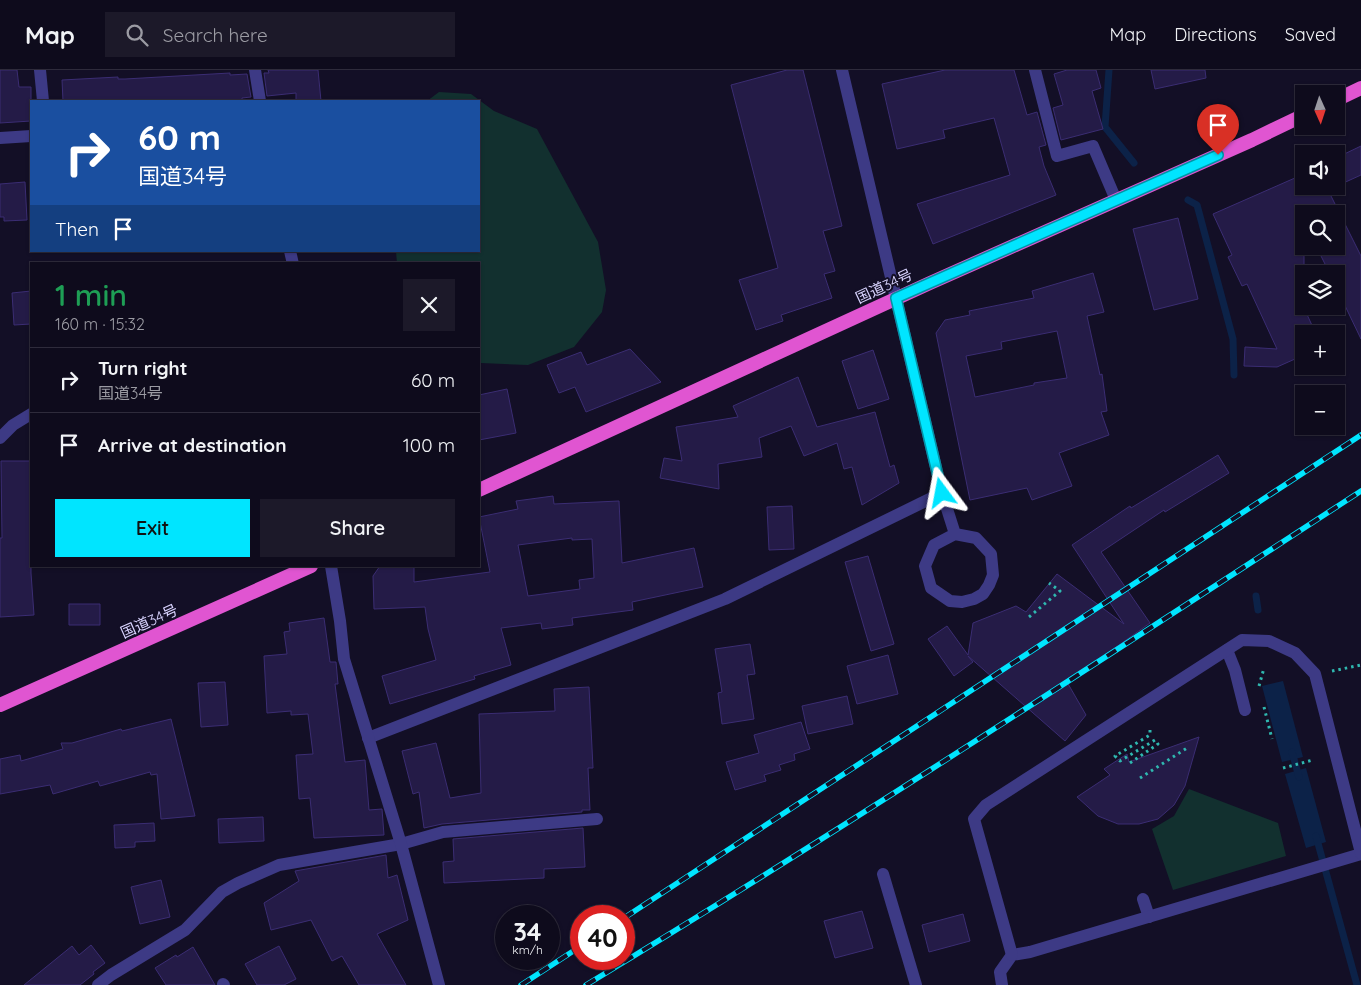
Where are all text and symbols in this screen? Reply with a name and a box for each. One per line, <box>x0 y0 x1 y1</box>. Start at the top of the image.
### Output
search box <box>105 12 455 57</box>
text: Map <box>25 20 75 50</box>
icon: search <box>123 21 151 49</box>
text: Search here <box>163 23 268 47</box>
text: Map <box>1109 23 1146 46</box>
text: Directions <box>1174 23 1257 46</box>
text: Saved <box>1285 23 1336 46</box>
north arrow <box>1295 85 1345 135</box>
map controls <box>1295 85 1345 435</box>
pin <box>1197 104 1239 155</box>
icon: arrive <box>1204 111 1232 139</box>
text: 60 m <box>138 115 221 159</box>
icon: right <box>55 120 120 185</box>
button: sound <box>1295 145 1345 195</box>
text: 国道34号 <box>138 162 227 190</box>
button: search <box>1295 205 1345 255</box>
icon: arrive <box>109 215 137 243</box>
text: Then <box>55 217 99 241</box>
street label: 国道34号 <box>852 265 916 307</box>
button: layers <box>1295 265 1345 315</box>
text: 1 min <box>55 276 127 314</box>
button: close <box>403 279 455 331</box>
text: 160 m · 15:32 <box>55 314 145 334</box>
button: + <box>1295 325 1345 375</box>
text: Turn right <box>98 356 187 380</box>
icon: right <box>55 366 83 394</box>
text: 60 m <box>411 368 455 392</box>
text: 国道34号 <box>98 383 163 403</box>
button: − <box>1295 385 1345 435</box>
icon: arrive <box>55 431 83 459</box>
text: Arrive at destination <box>98 433 287 457</box>
text: 100 m <box>403 433 455 457</box>
position arrow <box>915 466 967 518</box>
button: Exit <box>55 499 250 557</box>
button: Share <box>260 499 455 557</box>
street label: 国道34号 <box>117 600 181 642</box>
speed limit sign: 40 <box>570 905 635 970</box>
text: 34 <box>513 916 542 947</box>
text: km/h <box>512 942 543 957</box>

